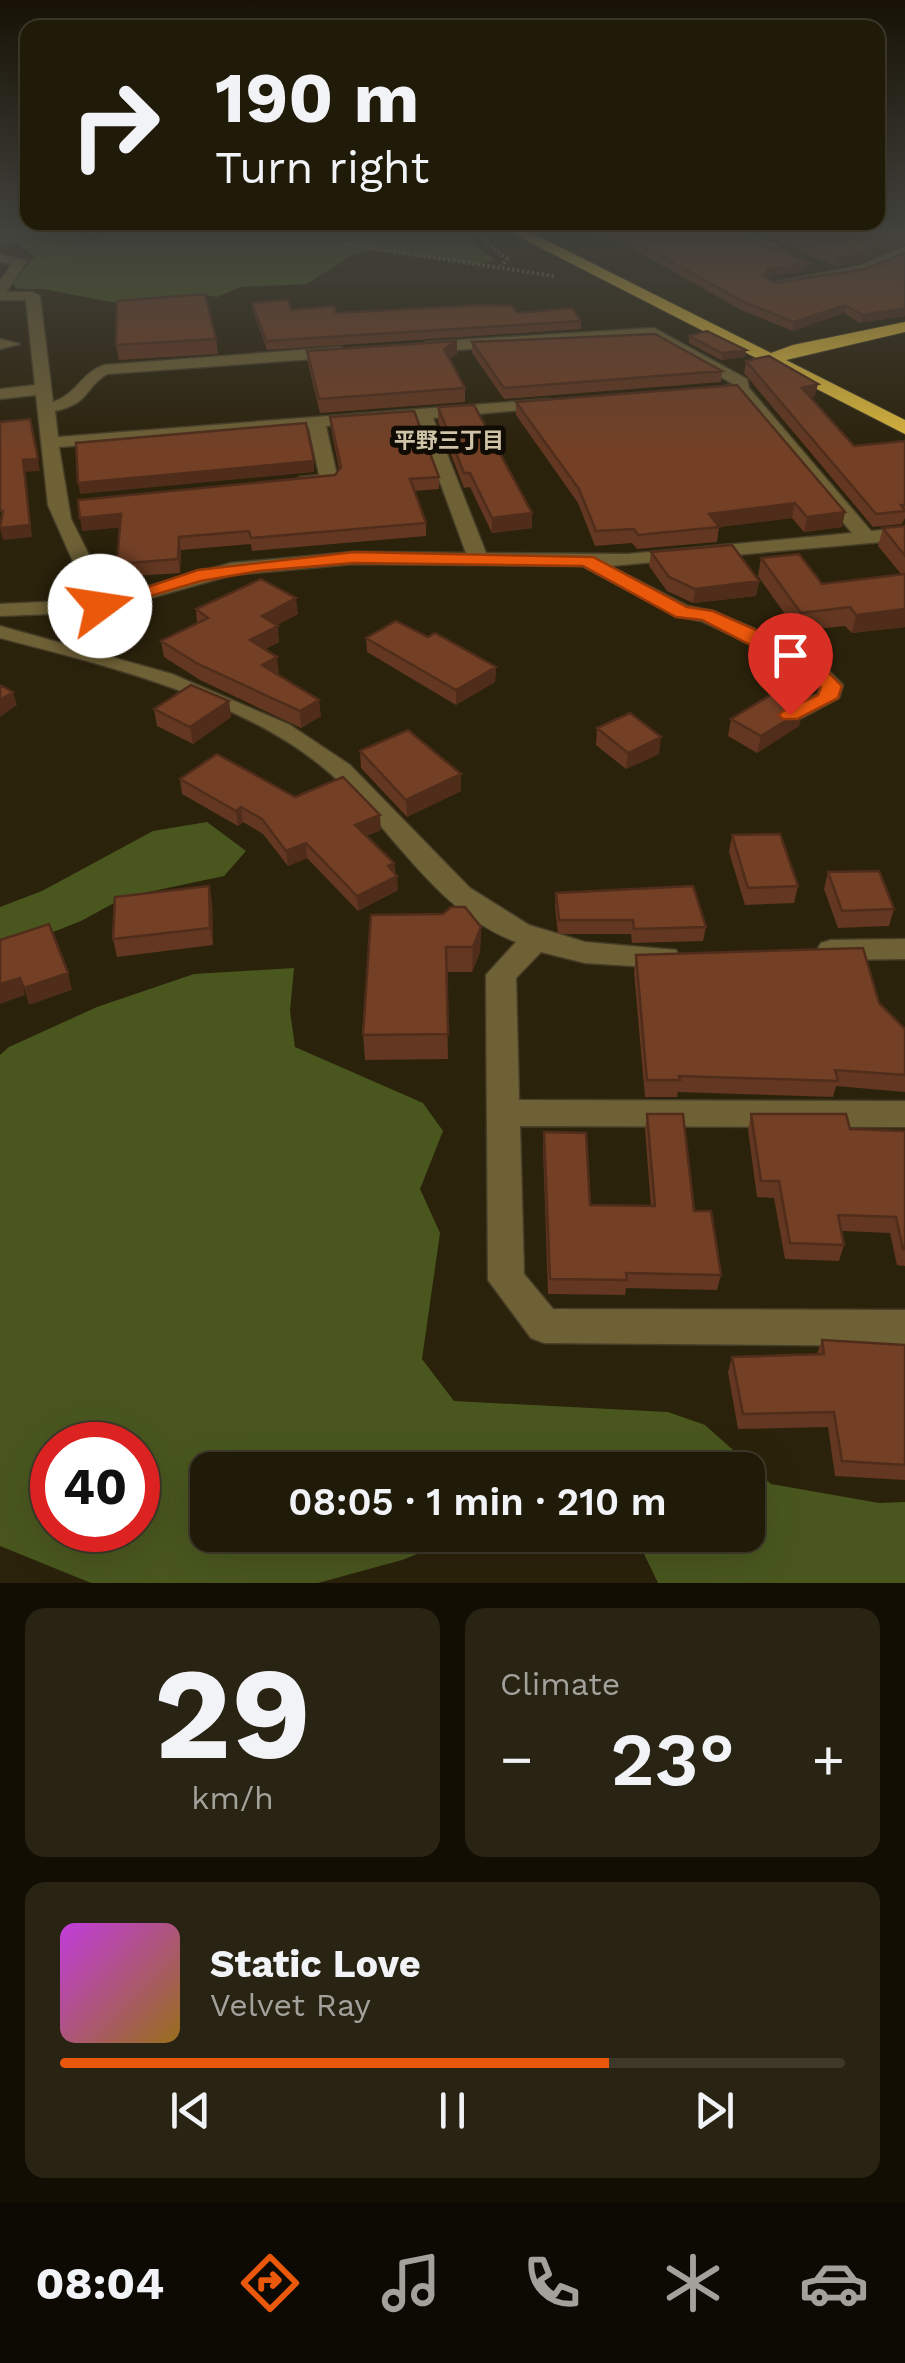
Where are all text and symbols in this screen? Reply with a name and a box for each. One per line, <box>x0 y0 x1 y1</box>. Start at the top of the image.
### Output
text: 190 m <box>215 57 419 139</box>
icon: right <box>50 60 180 190</box>
text: Turn right <box>215 141 429 194</box>
district label: 平野三丁目 <box>394 428 504 453</box>
position arrow <box>48 554 152 658</box>
pin <box>748 613 833 716</box>
icon: arrive <box>763 628 818 683</box>
speed limit sign: 40 <box>30 1422 160 1552</box>
text: 08:05 · 1 min · 210 m <box>288 1480 667 1524</box>
text: 29 <box>154 1637 311 1790</box>
text: Climate <box>500 1665 620 1703</box>
text: 23° <box>610 1715 735 1803</box>
text: − <box>500 1727 533 1791</box>
text: + <box>812 1727 845 1791</box>
text: km/h <box>191 1779 274 1817</box>
text: Static Love <box>210 1942 421 1986</box>
text: Velvet Ray <box>210 1986 371 2024</box>
icon: previous <box>163 2083 218 2138</box>
icon: pause <box>425 2083 480 2138</box>
icon: next <box>687 2083 742 2138</box>
icon: directions <box>235 2248 305 2318</box>
icon: music <box>376 2248 446 2318</box>
icon: phone <box>517 2248 587 2318</box>
icon: climate <box>658 2248 728 2318</box>
icon: car <box>799 2248 869 2318</box>
text: 08:04 <box>36 2257 164 2310</box>

